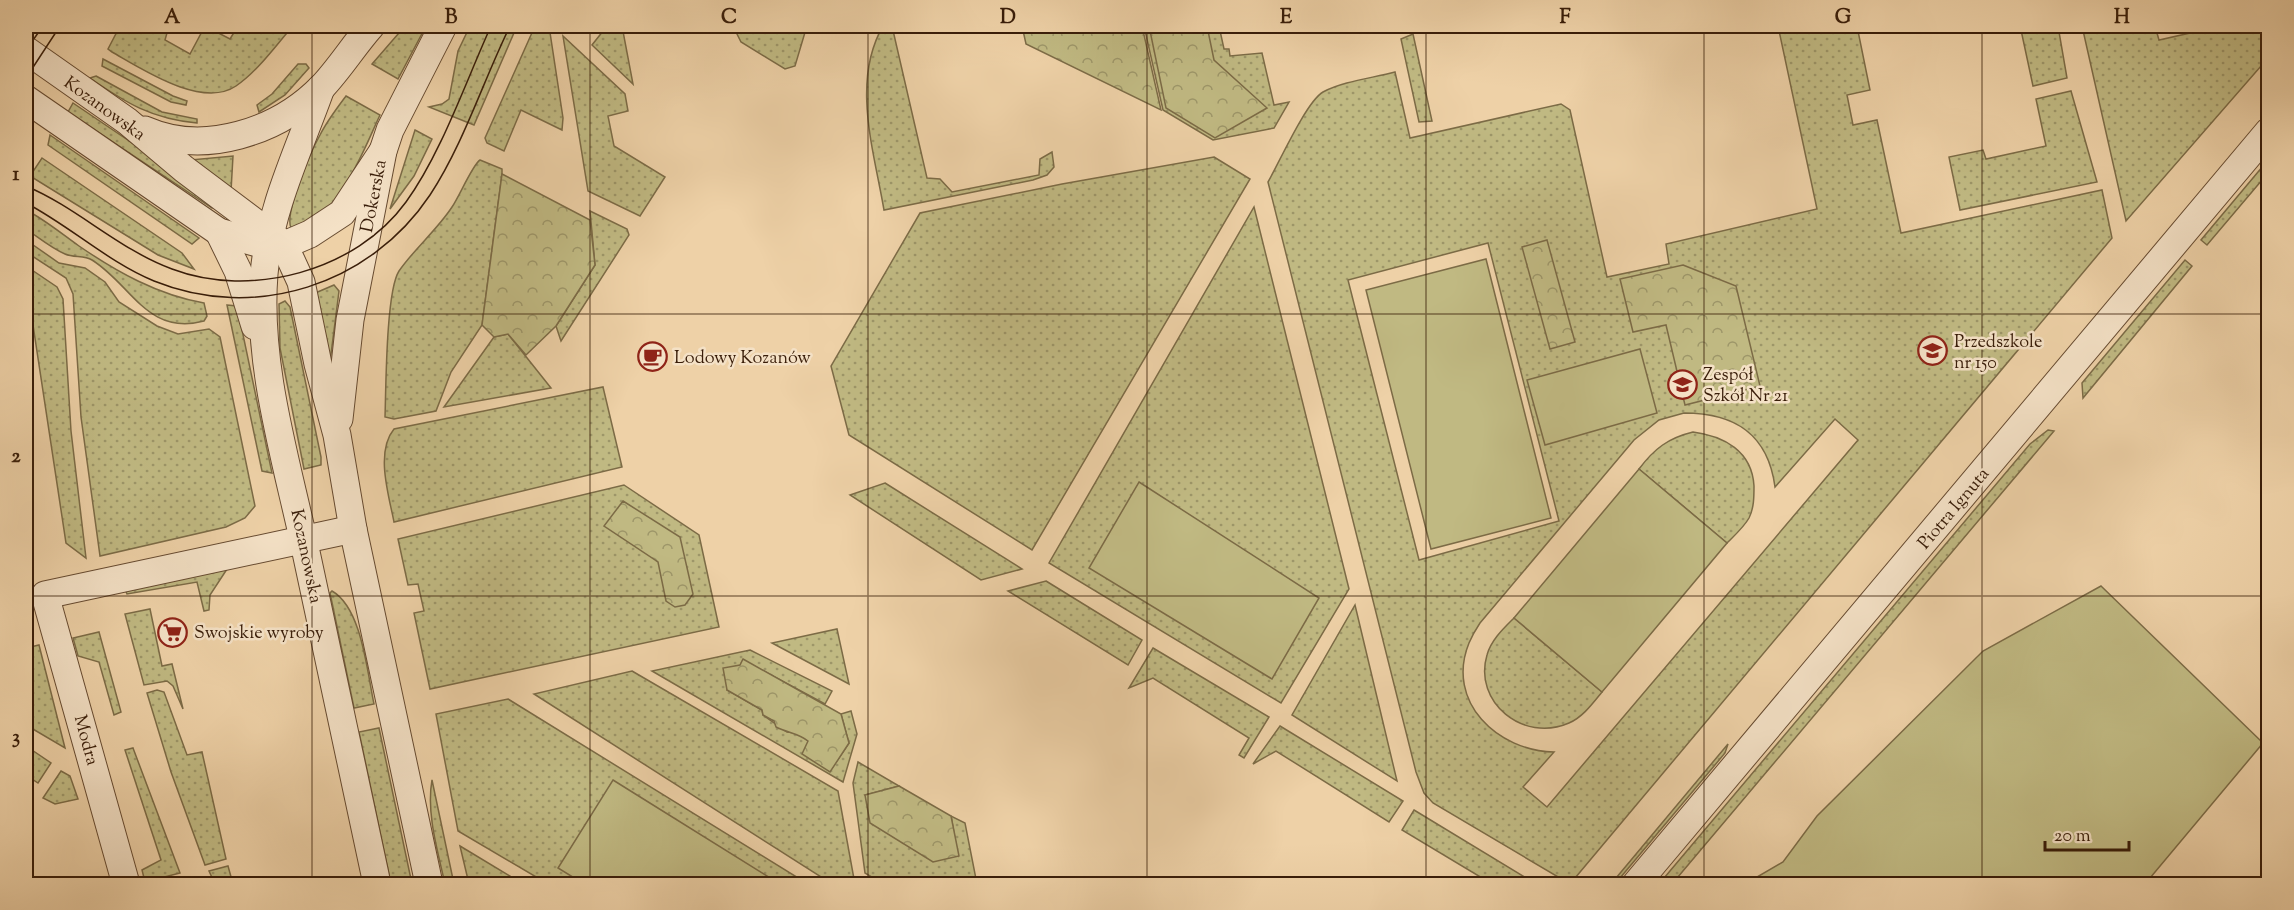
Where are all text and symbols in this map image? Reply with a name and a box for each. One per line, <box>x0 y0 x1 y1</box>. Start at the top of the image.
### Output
text: A <box>164 4 181 33</box>
text: B <box>445 4 458 33</box>
text: C <box>721 4 737 33</box>
text: D <box>1000 4 1016 33</box>
text: E <box>1280 4 1293 33</box>
text: F <box>1559 4 1571 33</box>
text: G <box>1835 4 1852 33</box>
text: H <box>2114 4 2130 33</box>
street label: Kozanowska <box>58 71 150 148</box>
street label: Dokerska <box>355 158 395 235</box>
text: 1 <box>13 161 20 190</box>
place label: Przedszkole nr 150 <box>1954 330 2042 377</box>
school or university icon: Przedszkole nr 150 <box>1917 335 1949 367</box>
cafe icon: Lodowy Kozanów <box>637 341 669 373</box>
place label: Lodowy Kozanów <box>674 346 811 372</box>
place label: Zespół Szkół Nr 21 <box>1703 363 1788 410</box>
school or university icon: Zespół Szkół Nr 21 <box>1666 368 1698 400</box>
text: 2 <box>11 443 21 472</box>
street label: Piotra Ignuta <box>1913 463 1997 556</box>
street label: Kozanowska <box>282 507 328 606</box>
supermarket icon: Swojskie wyroby <box>157 616 189 648</box>
place label: Swojskie wyroby <box>194 621 324 647</box>
street label: Modra <box>66 712 104 769</box>
text: 3 <box>12 724 20 753</box>
scale bar <box>2045 814 2129 852</box>
text: 20 m <box>2054 824 2091 850</box>

